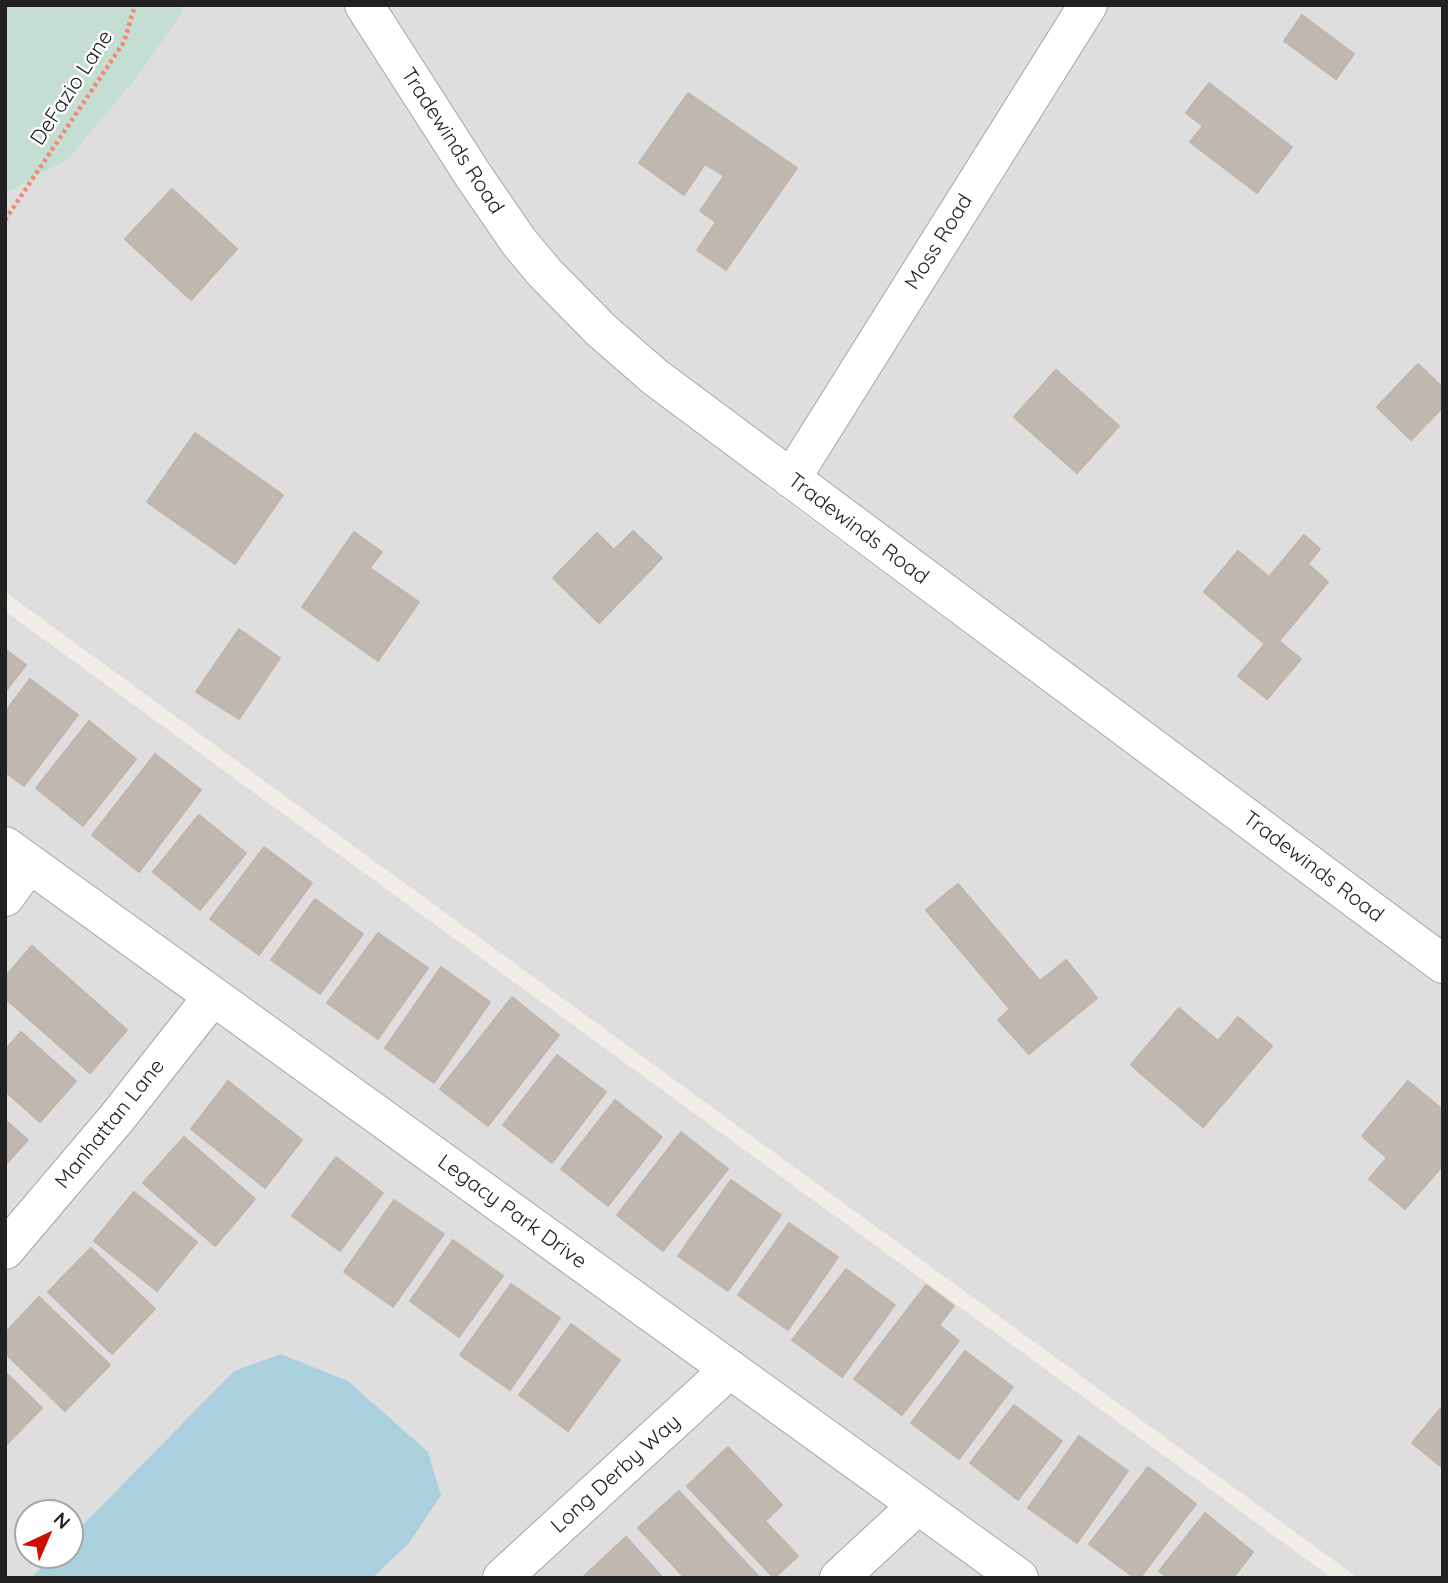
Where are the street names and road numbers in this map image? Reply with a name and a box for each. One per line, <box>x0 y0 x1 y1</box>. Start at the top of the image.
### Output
street label: DeFazio Lane <box>25 26 119 150</box>
street label: Tradewinds Road <box>395 63 509 219</box>
street label: Moss Road <box>900 190 978 294</box>
street label: Tradewinds Road <box>783 468 933 590</box>
street label: Tradewinds Road <box>1238 806 1388 928</box>
street label: Manhattan Lane <box>50 1054 170 1194</box>
street label: Legacy Park Drive <box>433 1150 591 1274</box>
street label: Long Derby Way <box>546 1409 686 1539</box>

